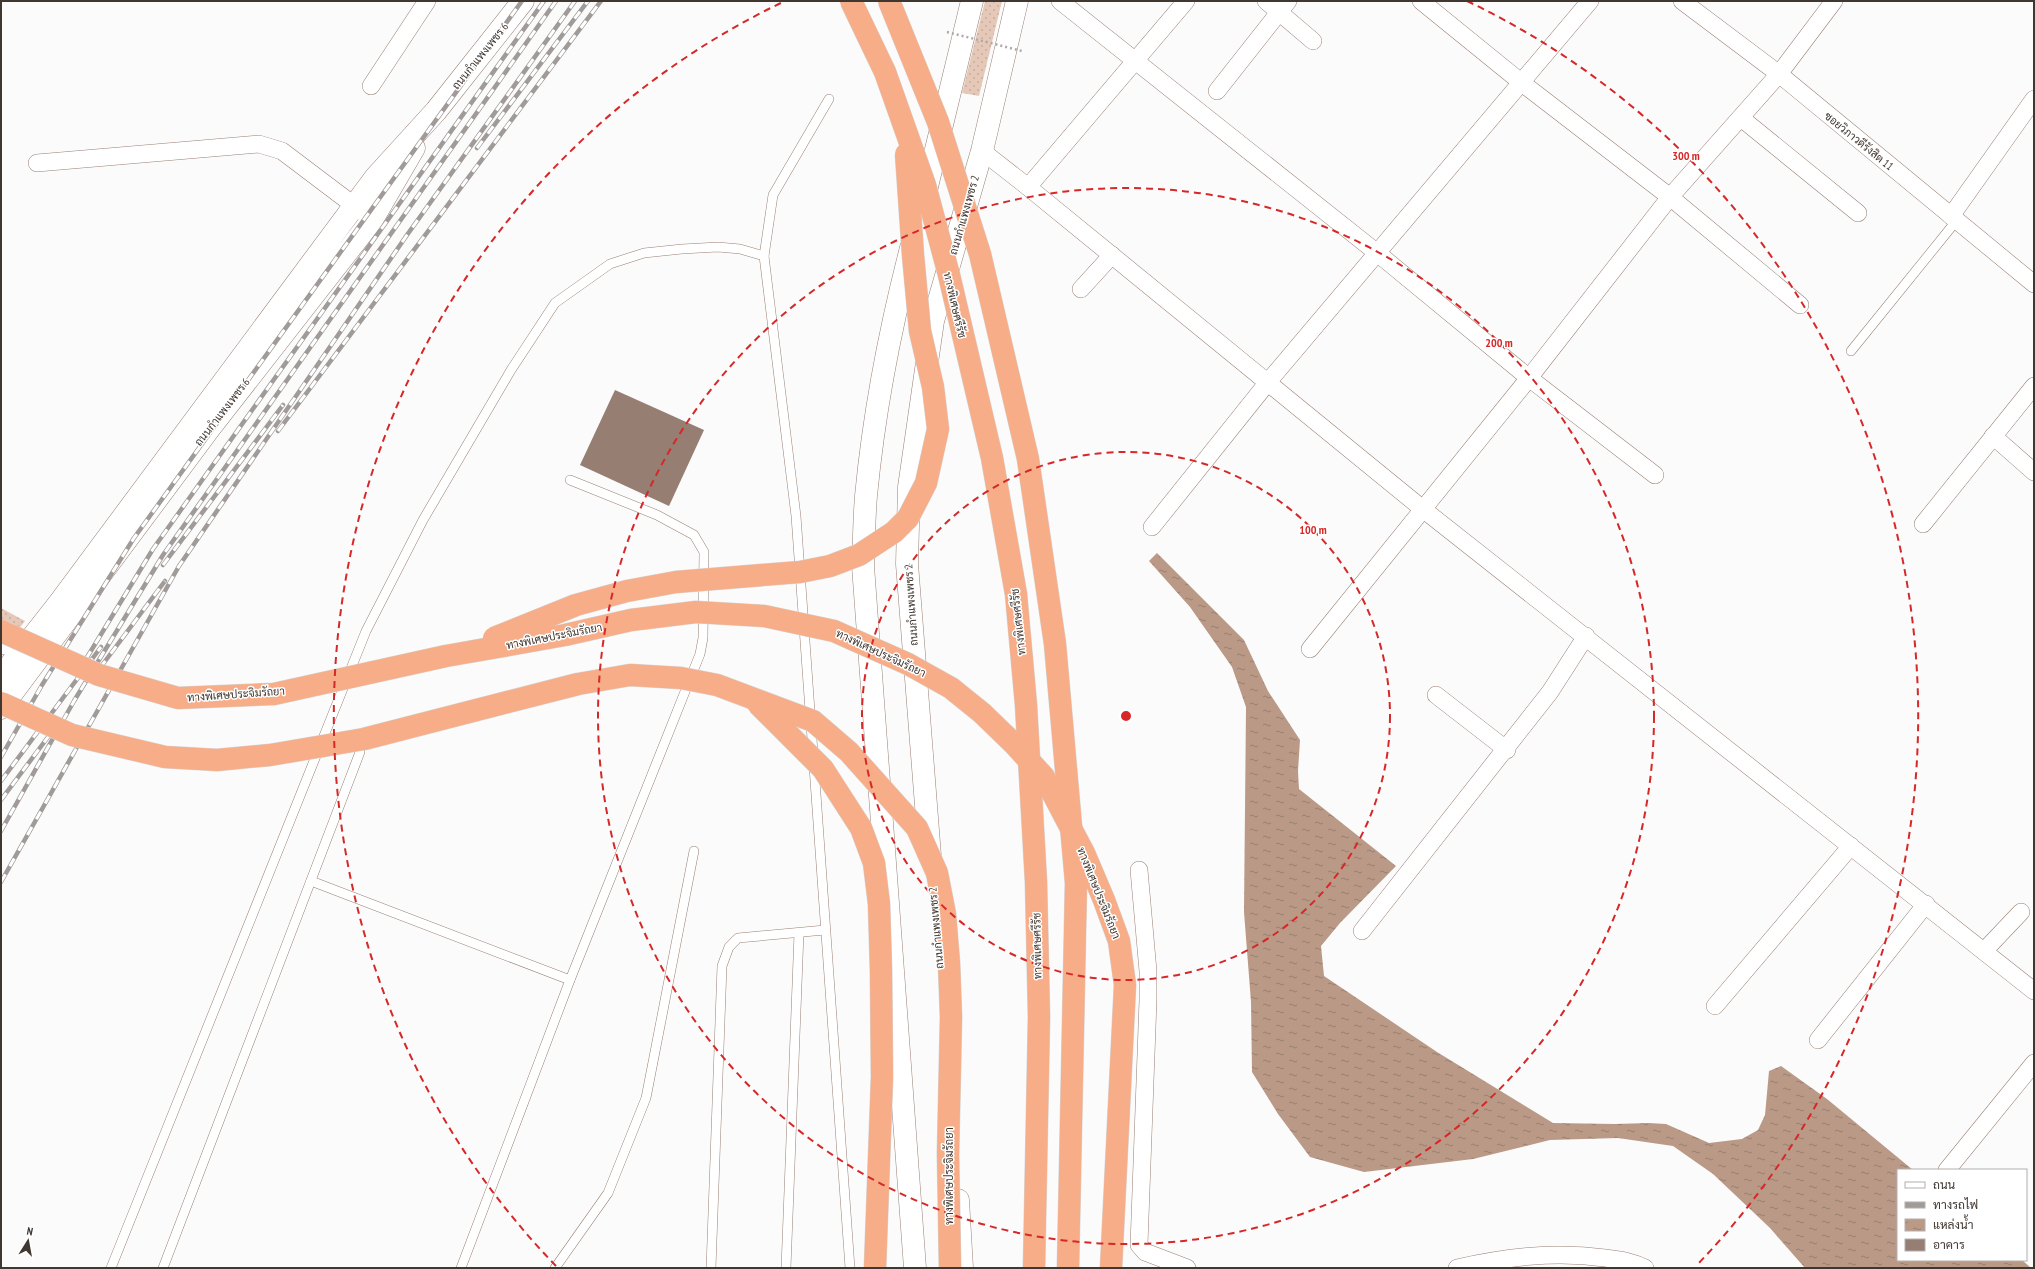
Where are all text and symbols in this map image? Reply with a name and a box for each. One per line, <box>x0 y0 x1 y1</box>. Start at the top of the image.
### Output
street label: ถนนกำแพงเพชร 6 <box>449 20 511 92</box>
street label: ซอยวิภาวดีรังสิต 11 <box>1822 108 1897 173</box>
text: 300 m <box>1672 148 1700 163</box>
street label: ถนนกำแพงเพชร 2 <box>946 174 982 256</box>
street label: ทางพิเศษศรีรัช <box>941 271 970 339</box>
text: 200 m <box>1485 335 1513 350</box>
street label: ถนนกำแพงเพชร 6 <box>191 375 253 449</box>
text: 100 m <box>1299 522 1327 537</box>
street label: ถนนกำแพงเพชร 2 <box>901 564 921 646</box>
street label: ทางพิเศษศรีรัช <box>1007 588 1028 656</box>
street label: ทางพิเศษประจิมรัถยา <box>505 620 603 652</box>
street label: ทางพิเศษประจิมรัถยา <box>834 626 928 680</box>
street label: ทางพิเศษประจิมรัถยา <box>187 684 285 704</box>
centre of rings <box>1119 709 1133 723</box>
street label: ทางพิเศษประจิมรัถยา <box>1074 845 1124 941</box>
street label: ถนนกำแพงเพชร 2 <box>925 887 947 969</box>
street label: ทางพิเศษศรีรัช <box>1028 912 1045 980</box>
street label: ทางพิเศษประจิมรัถยา <box>942 1127 956 1225</box>
legend <box>1897 1169 2027 1261</box>
text: ถนน <box>1933 1177 1956 1192</box>
text: ทางรถไฟ <box>1933 1197 1978 1212</box>
text: แหล่งน้ำ <box>1933 1214 1973 1232</box>
north arrow <box>8 1221 48 1261</box>
text: N <box>26 1224 34 1239</box>
text: อาคาร <box>1933 1237 1965 1252</box>

